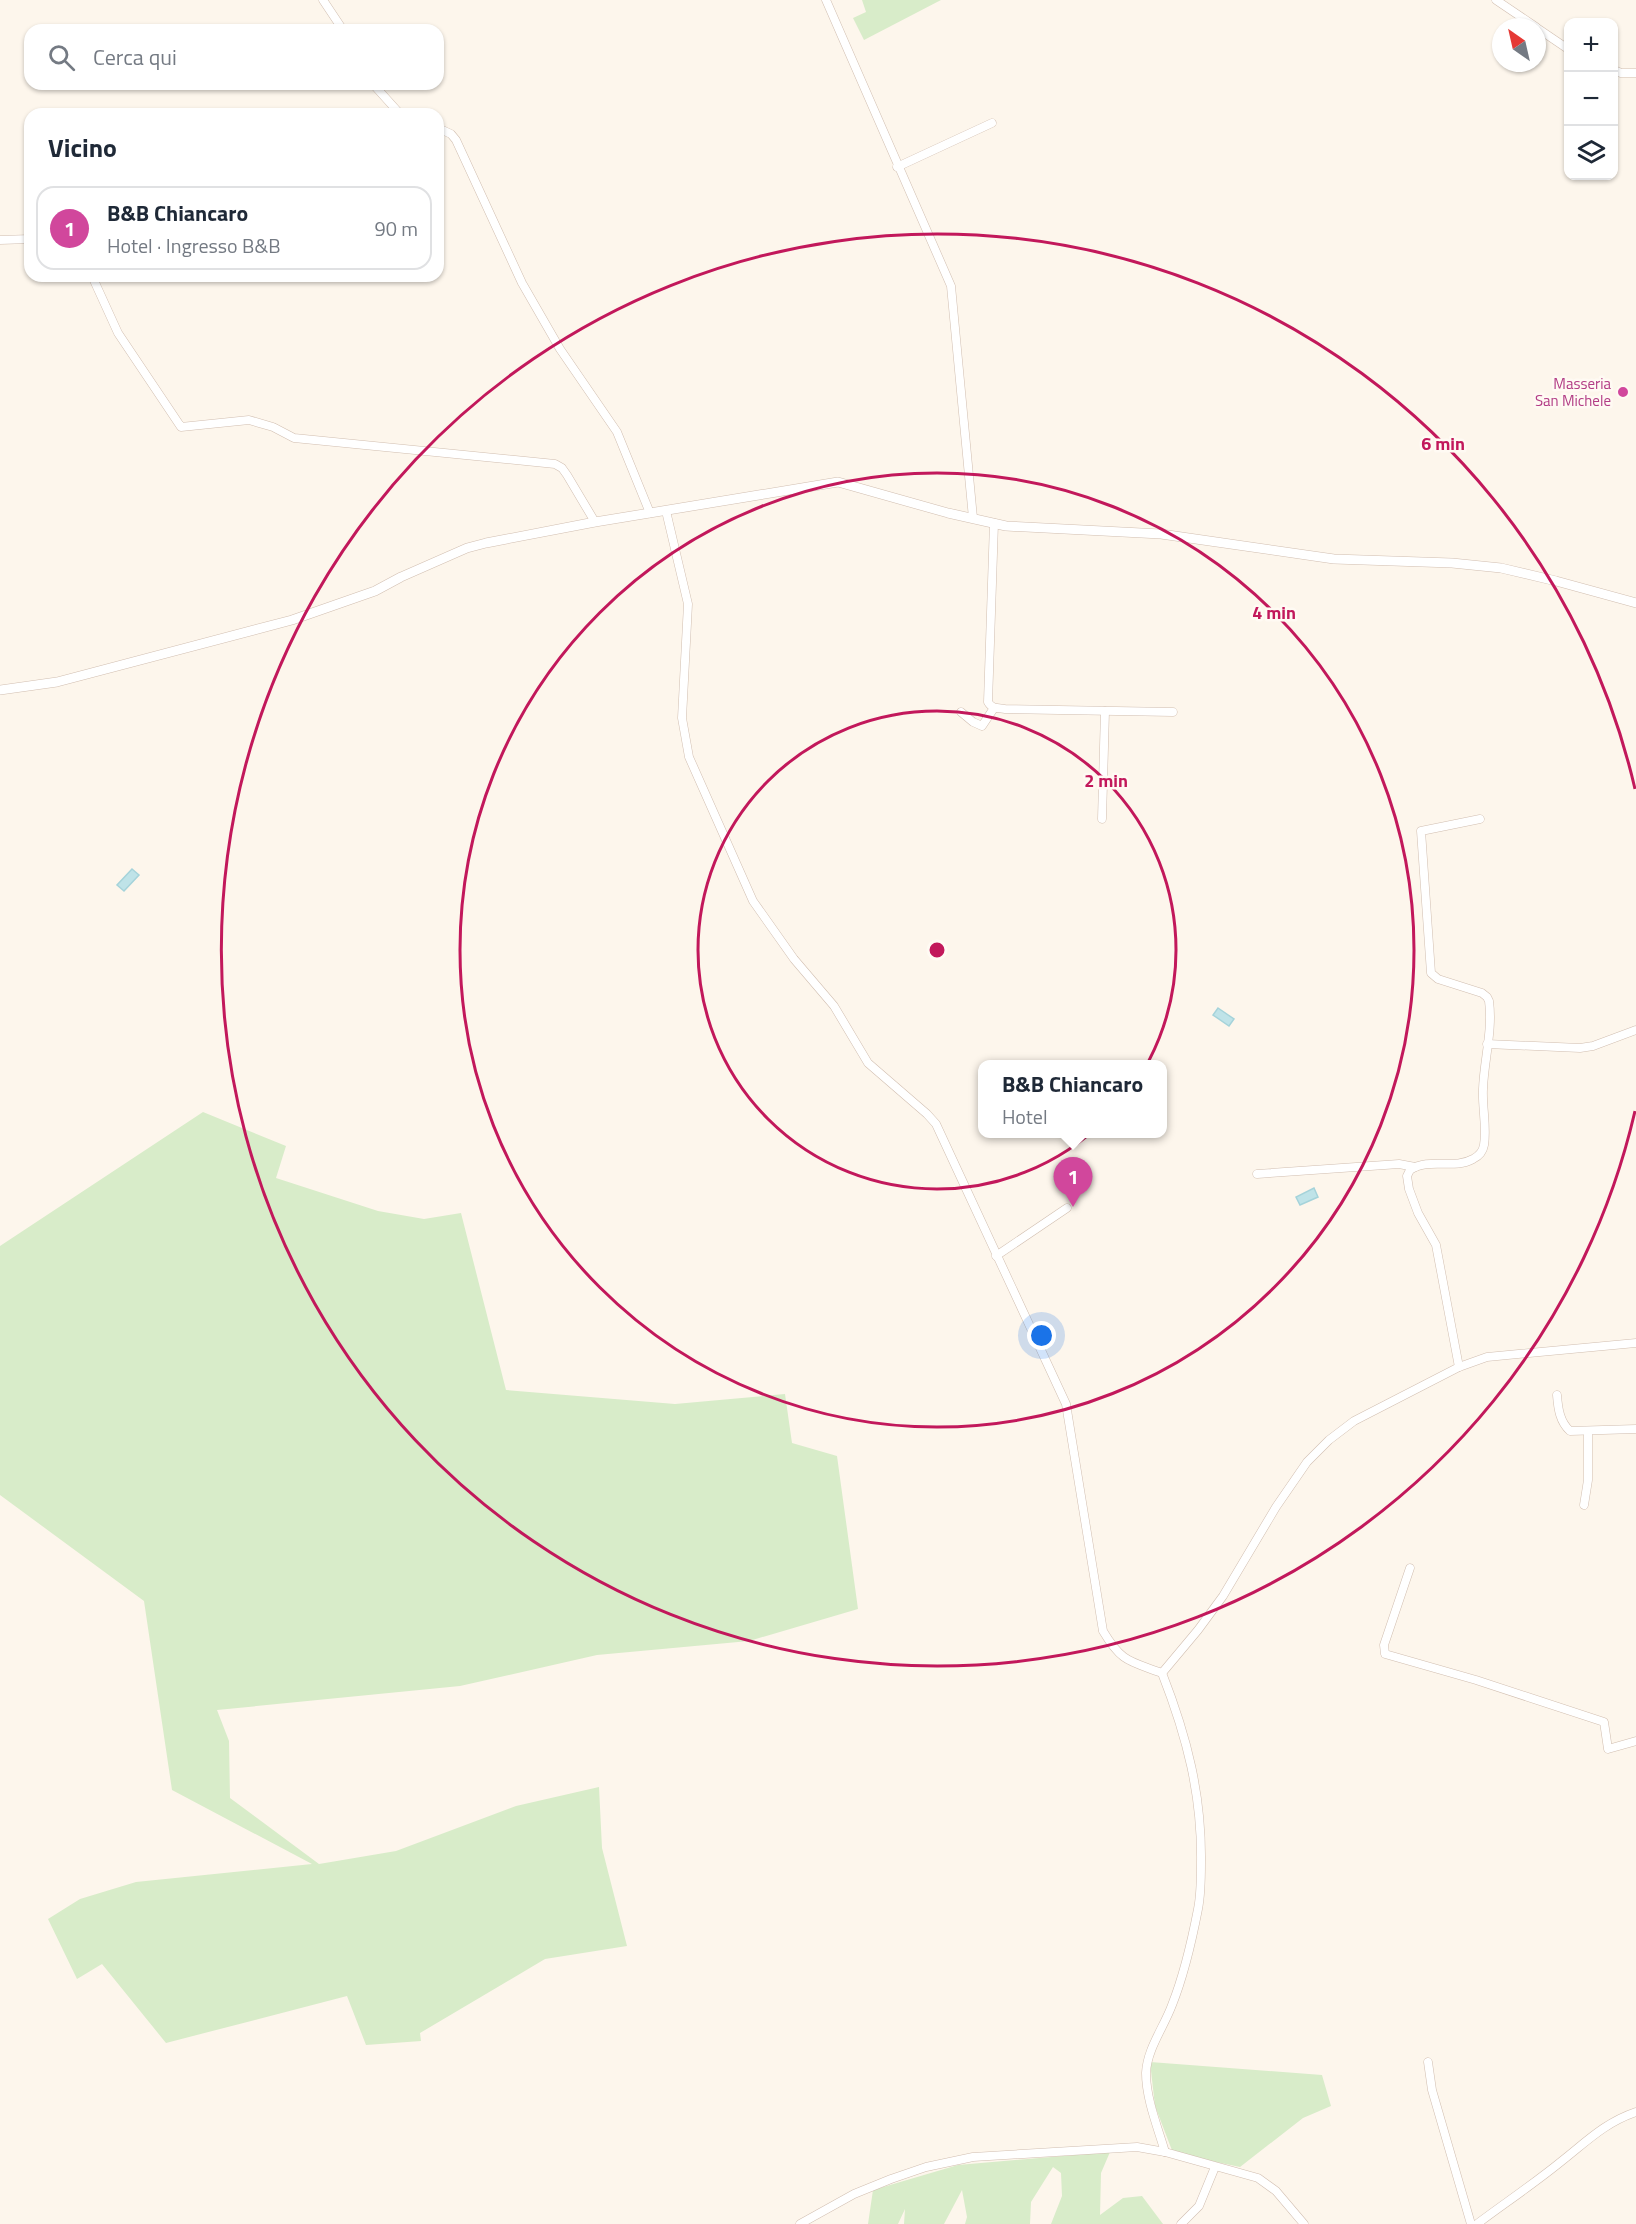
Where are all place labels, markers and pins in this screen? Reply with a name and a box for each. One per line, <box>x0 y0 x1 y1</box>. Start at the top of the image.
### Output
place label: Masseria San Michele <box>1535 372 1611 412</box>
marker: Masseria San Michele <box>1616 385 1630 399</box>
centre of rings <box>927 940 947 960</box>
pin: 1 <box>1054 1158 1092 1207</box>

